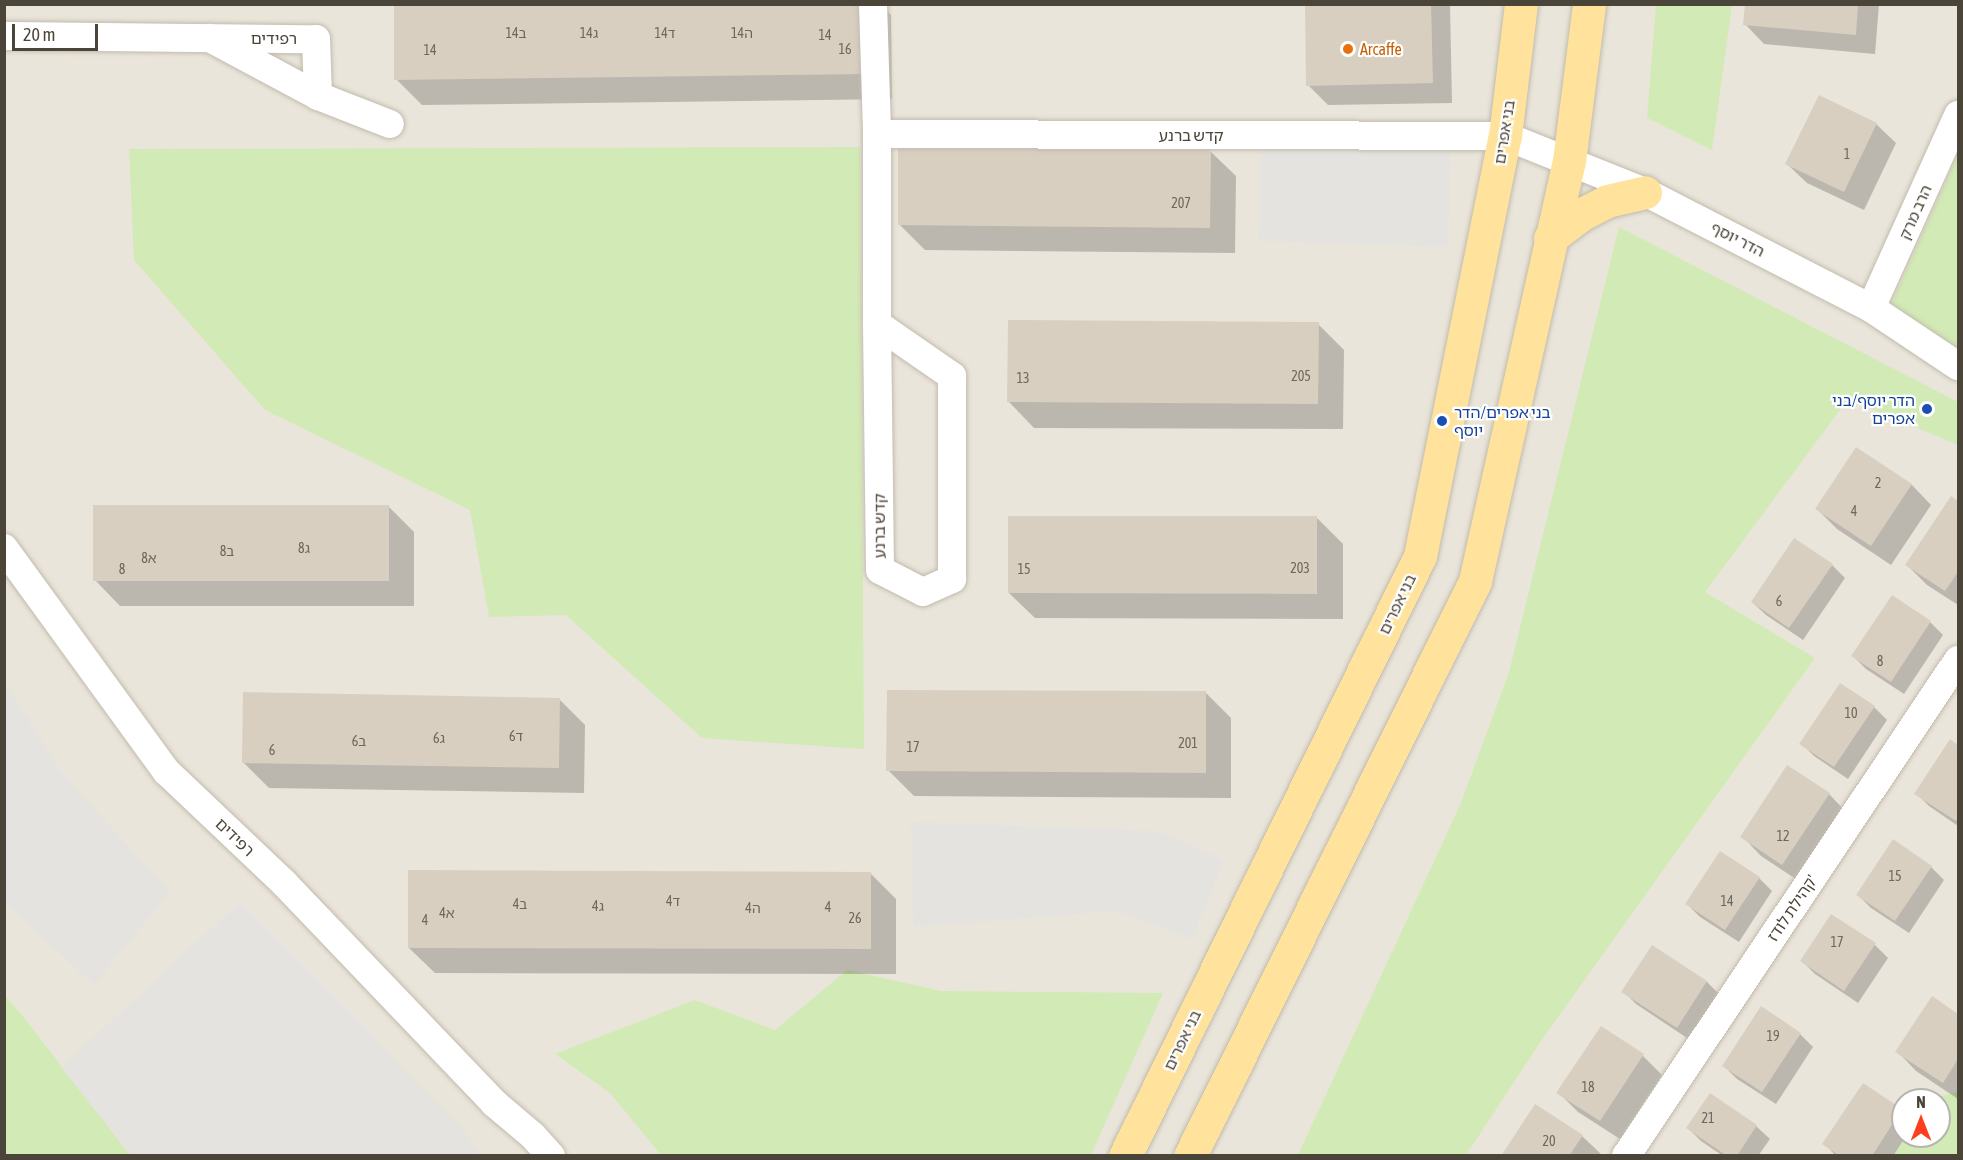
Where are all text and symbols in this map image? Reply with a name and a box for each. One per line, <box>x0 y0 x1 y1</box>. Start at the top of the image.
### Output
scale bar <box>15 12 100 50</box>
text: 20 m <box>23 24 55 45</box>
house number: 14ב <box>505 25 527 41</box>
house number: 14ג <box>580 25 598 41</box>
house number: 14ד <box>655 25 675 41</box>
house number: 14ה <box>731 25 753 41</box>
house number: 14 <box>818 27 832 43</box>
street label: רפידים <box>251 28 297 48</box>
place label: Arcaffe <box>1360 39 1402 59</box>
house number: 16 <box>838 41 852 57</box>
house number: 14 <box>423 42 437 58</box>
marker: Arcaffe <box>1341 42 1355 56</box>
street label: בני אפרים <box>1489 98 1519 166</box>
street label: קדש ברנע <box>1158 125 1224 145</box>
house number: 1 <box>1844 146 1850 162</box>
street label: הרב מרק <box>1894 182 1936 242</box>
house number: 207 <box>1171 195 1191 211</box>
street label: הדר יוסף <box>1708 217 1768 261</box>
house number: 205 <box>1291 368 1311 384</box>
house number: 13 <box>1016 370 1030 386</box>
place label: הדר יוסף/בני אפרים <box>1832 390 1915 428</box>
place label: בני אפרים/הדר יוסף <box>1454 402 1551 440</box>
marker: הדר יוסף/בני אפרים <box>1920 402 1934 416</box>
marker: בני אפרים/הדר יוסף <box>1435 414 1449 428</box>
house number: 2 <box>1875 475 1881 491</box>
street label: קדש ברנע <box>869 493 889 559</box>
house number: 4 <box>1851 503 1857 519</box>
house number: 8ג <box>298 540 310 556</box>
house number: 8ב <box>220 543 234 559</box>
house number: 8א <box>141 550 157 566</box>
house number: 203 <box>1290 560 1310 576</box>
house number: 8 <box>119 561 125 577</box>
house number: 15 <box>1017 561 1031 577</box>
street label: בני אפרים <box>1374 571 1420 637</box>
house number: 6 <box>1776 593 1782 609</box>
house number: 8 <box>1877 653 1883 669</box>
house number: 10 <box>1844 705 1858 721</box>
house number: 6ד <box>509 728 523 744</box>
house number: 6ג <box>433 730 445 746</box>
house number: 6ב <box>352 733 366 749</box>
house number: 201 <box>1178 735 1198 751</box>
house number: 17 <box>906 739 920 755</box>
house number: 6 <box>269 742 275 758</box>
street label: רפידים <box>212 814 258 860</box>
house number: 12 <box>1776 828 1790 844</box>
house number: 15 <box>1888 868 1902 884</box>
street label: קהילת לודז' <box>1763 871 1821 945</box>
house number: 4ד <box>666 893 680 909</box>
house number: 14 <box>1720 893 1734 909</box>
house number: 4ב <box>513 896 527 912</box>
house number: 4ג <box>592 898 604 914</box>
house number: 4 <box>825 899 831 915</box>
house number: 4ה <box>745 900 761 916</box>
house number: 4א <box>439 905 455 921</box>
house number: 26 <box>848 910 862 926</box>
house number: 4 <box>422 912 428 928</box>
house number: 17 <box>1830 934 1844 950</box>
street label: בני אפרים <box>1159 1007 1205 1073</box>
house number: 19 <box>1766 1028 1780 1044</box>
house number: 18 <box>1581 1079 1595 1095</box>
north arrow <box>1891 1088 1951 1148</box>
text: N <box>1916 1093 1926 1111</box>
house number: 21 <box>1701 1110 1715 1126</box>
house number: 20 <box>1542 1133 1556 1149</box>

